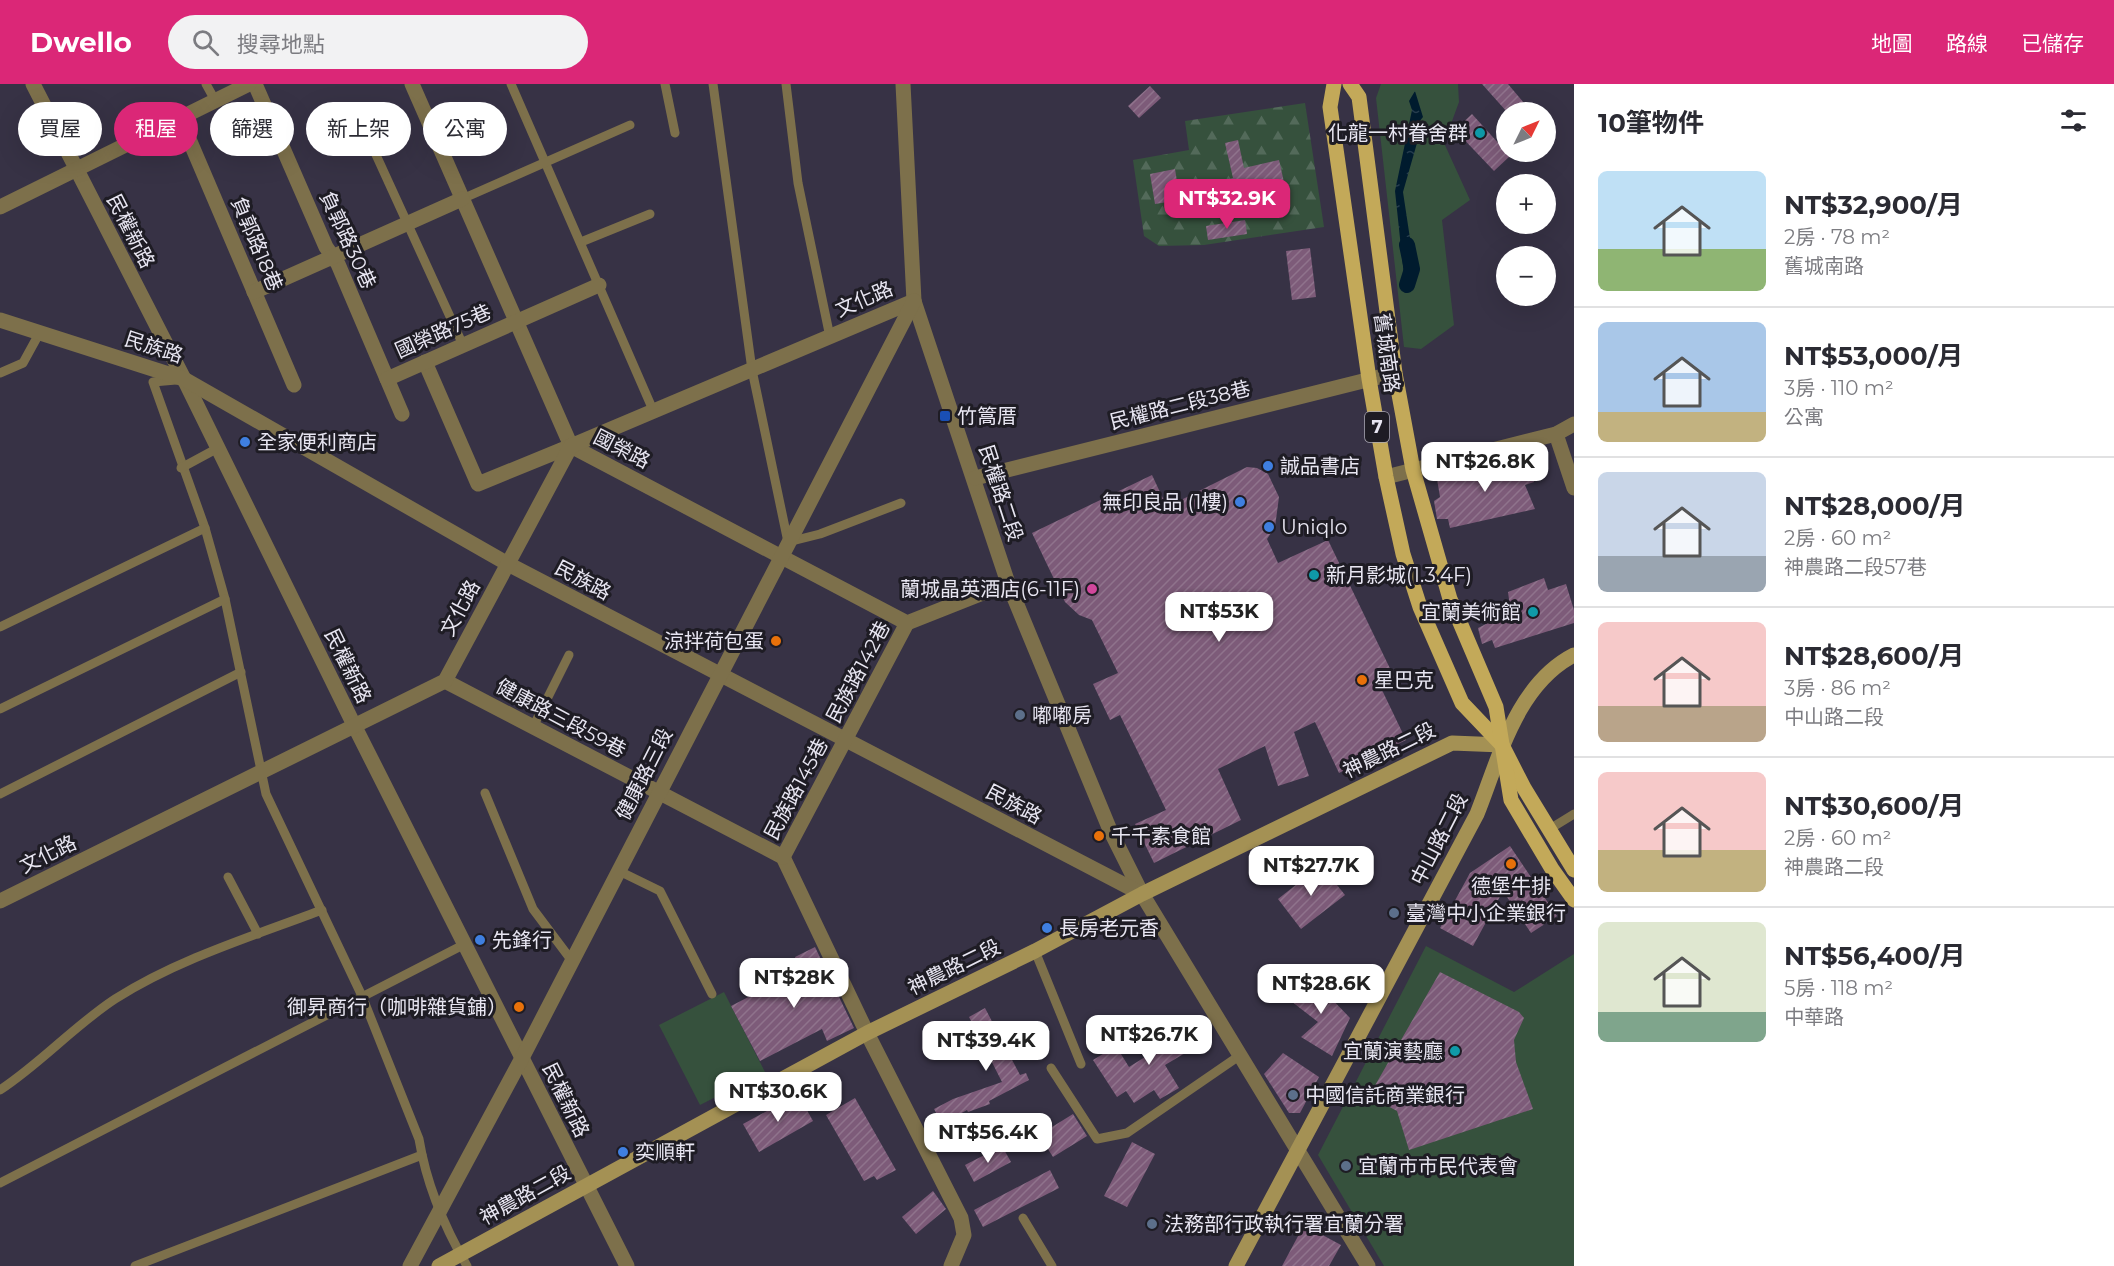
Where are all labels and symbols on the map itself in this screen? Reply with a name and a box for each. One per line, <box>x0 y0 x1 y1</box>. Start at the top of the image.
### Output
north arrow <box>1496 102 1556 162</box>
place label: 化龍一村眷舍群 <box>1328 121 1468 145</box>
marker: 化龍一村眷舍群 <box>1473 126 1487 140</box>
pin: NT$32.9K <box>1165 179 1289 230</box>
street label: 負郭路30巷 <box>315 188 381 292</box>
street label: 民權新路 <box>102 190 160 272</box>
street label: 負郭路18巷 <box>226 193 288 295</box>
street label: 文化路 <box>832 276 896 322</box>
street label: 國榮路75巷 <box>391 299 495 363</box>
street label: 舊城南路 <box>1370 312 1404 394</box>
street label: 民族路 <box>122 326 186 368</box>
street label: 民權路二段38巷 <box>1107 376 1253 434</box>
place label: 竹篙厝 <box>957 404 1017 428</box>
marker: 竹篙厝 <box>938 409 952 423</box>
road number: 7 <box>1365 412 1389 442</box>
street label: 國榮路 <box>590 425 654 473</box>
place label: 全家便利商店 <box>257 430 377 454</box>
marker: 全家便利商店 <box>238 435 252 449</box>
street label: 民權路二段 <box>974 442 1028 544</box>
pin: NT$26.8K <box>1423 442 1547 493</box>
place label: 誠品書店 <box>1280 454 1360 478</box>
marker: 誠品書店 <box>1261 459 1275 473</box>
place label: 無印良品 (1樓) <box>1102 490 1228 514</box>
marker: 無印良品 (1樓) <box>1233 495 1247 509</box>
place label: Uniqlo <box>1281 515 1347 539</box>
marker: Uniqlo <box>1262 520 1276 534</box>
street label: 民族路 <box>551 555 615 605</box>
place label: 新月影城(1.3.4F) <box>1326 563 1472 587</box>
marker: 新月影城(1.3.4F) <box>1307 568 1321 582</box>
street label: 文化路 <box>435 576 485 640</box>
place label: 蘭城晶英酒店(6-11F) <box>900 577 1080 601</box>
marker: 蘭城晶英酒店(6-11F) <box>1085 582 1099 596</box>
pin: NT$53K <box>1170 592 1268 643</box>
place label: 宜蘭美術館 <box>1421 600 1521 624</box>
marker: 宜蘭美術館 <box>1526 605 1540 619</box>
street label: 民族路142巷 <box>821 617 895 727</box>
street label: 民權新路 <box>320 625 376 707</box>
place label: 涼拌荷包蛋 <box>664 629 764 653</box>
marker: 涼拌荷包蛋 <box>769 634 783 648</box>
place label: 星巴克 <box>1374 668 1434 692</box>
marker: 星巴克 <box>1355 673 1369 687</box>
street label: 健康路三段59巷 <box>492 674 630 762</box>
place label: 嘟嘟房 <box>1032 703 1092 727</box>
marker: 嘟嘟房 <box>1013 708 1027 722</box>
street label: 神農路二段 <box>1339 717 1439 783</box>
street label: 健康路三段 <box>611 724 677 824</box>
street label: 民族路145巷 <box>759 734 833 844</box>
street label: 民族路 <box>982 779 1046 829</box>
street label: 中山路二段 <box>1406 789 1472 889</box>
place label: 千千素食館 <box>1111 824 1211 848</box>
marker: 千千素食館 <box>1092 829 1106 843</box>
street label: 文化路 <box>16 830 80 878</box>
pin: NT$27.7K <box>1249 846 1373 897</box>
marker: 德堡牛排 <box>1504 857 1518 871</box>
place label: 德堡牛排 <box>1471 874 1551 898</box>
place label: 臺灣中小企業銀行 <box>1406 901 1566 925</box>
marker: 臺灣中小企業銀行 <box>1387 906 1401 920</box>
place label: 長房老元香 <box>1059 916 1159 940</box>
marker: 長房老元香 <box>1040 921 1054 935</box>
place label: 先鋒行 <box>492 928 552 952</box>
marker: 先鋒行 <box>473 933 487 947</box>
street label: 神農路二段 <box>904 934 1004 1000</box>
pin: NT$28K <box>745 958 843 1009</box>
pin: NT$28.6K <box>1259 964 1383 1015</box>
place label: 御昇商行（咖啡雜貨鋪） <box>287 995 507 1019</box>
marker: 御昇商行（咖啡雜貨鋪） <box>512 1000 526 1014</box>
pin: NT$26.7K <box>1087 1015 1211 1066</box>
pin: NT$39.4K <box>924 1021 1048 1072</box>
place label: 宜蘭演藝廳 <box>1343 1039 1443 1063</box>
marker: 宜蘭演藝廳 <box>1448 1044 1462 1058</box>
street label: 民權新路 <box>538 1059 594 1141</box>
pin: NT$30.6K <box>716 1072 840 1123</box>
place label: 中國信託商業銀行 <box>1305 1083 1465 1107</box>
marker: 中國信託商業銀行 <box>1286 1088 1300 1102</box>
pin: NT$56.4K <box>926 1113 1050 1164</box>
place label: 奕順軒 <box>635 1140 695 1164</box>
marker: 奕順軒 <box>616 1145 630 1159</box>
place label: 宜蘭市市民代表會 <box>1358 1154 1518 1178</box>
marker: 宜蘭市市民代表會 <box>1339 1159 1353 1173</box>
street label: 神農路二段 <box>475 1160 575 1230</box>
place label: 法務部行政執行署宜蘭分署 <box>1164 1212 1404 1236</box>
marker: 法務部行政執行署宜蘭分署 <box>1145 1217 1159 1231</box>

